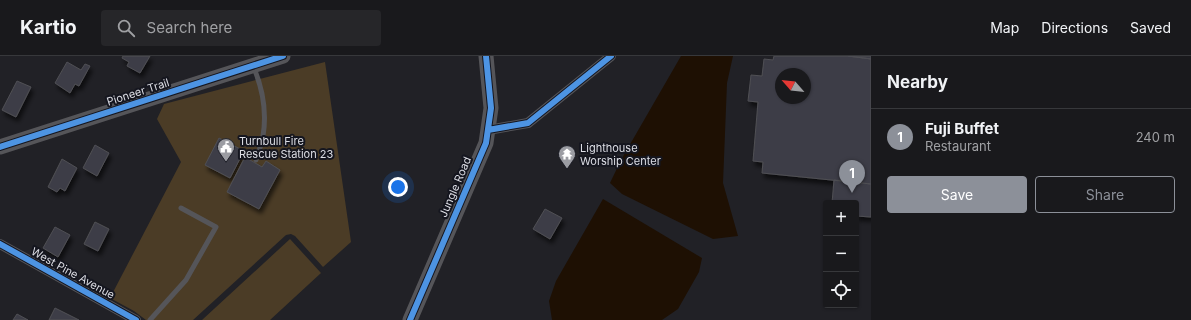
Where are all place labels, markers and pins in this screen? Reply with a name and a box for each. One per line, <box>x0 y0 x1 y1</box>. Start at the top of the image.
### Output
place label: Turnbull Fire Rescue Station 23 <box>239 134 333 161</box>
public building icon: Turnbull Fire Rescue Station 23 <box>216 137 236 162</box>
place label: Lighthouse Worship Center <box>580 141 661 168</box>
temple icon: Lighthouse Worship Center <box>557 144 577 169</box>
pin: 1 <box>839 160 865 193</box>

